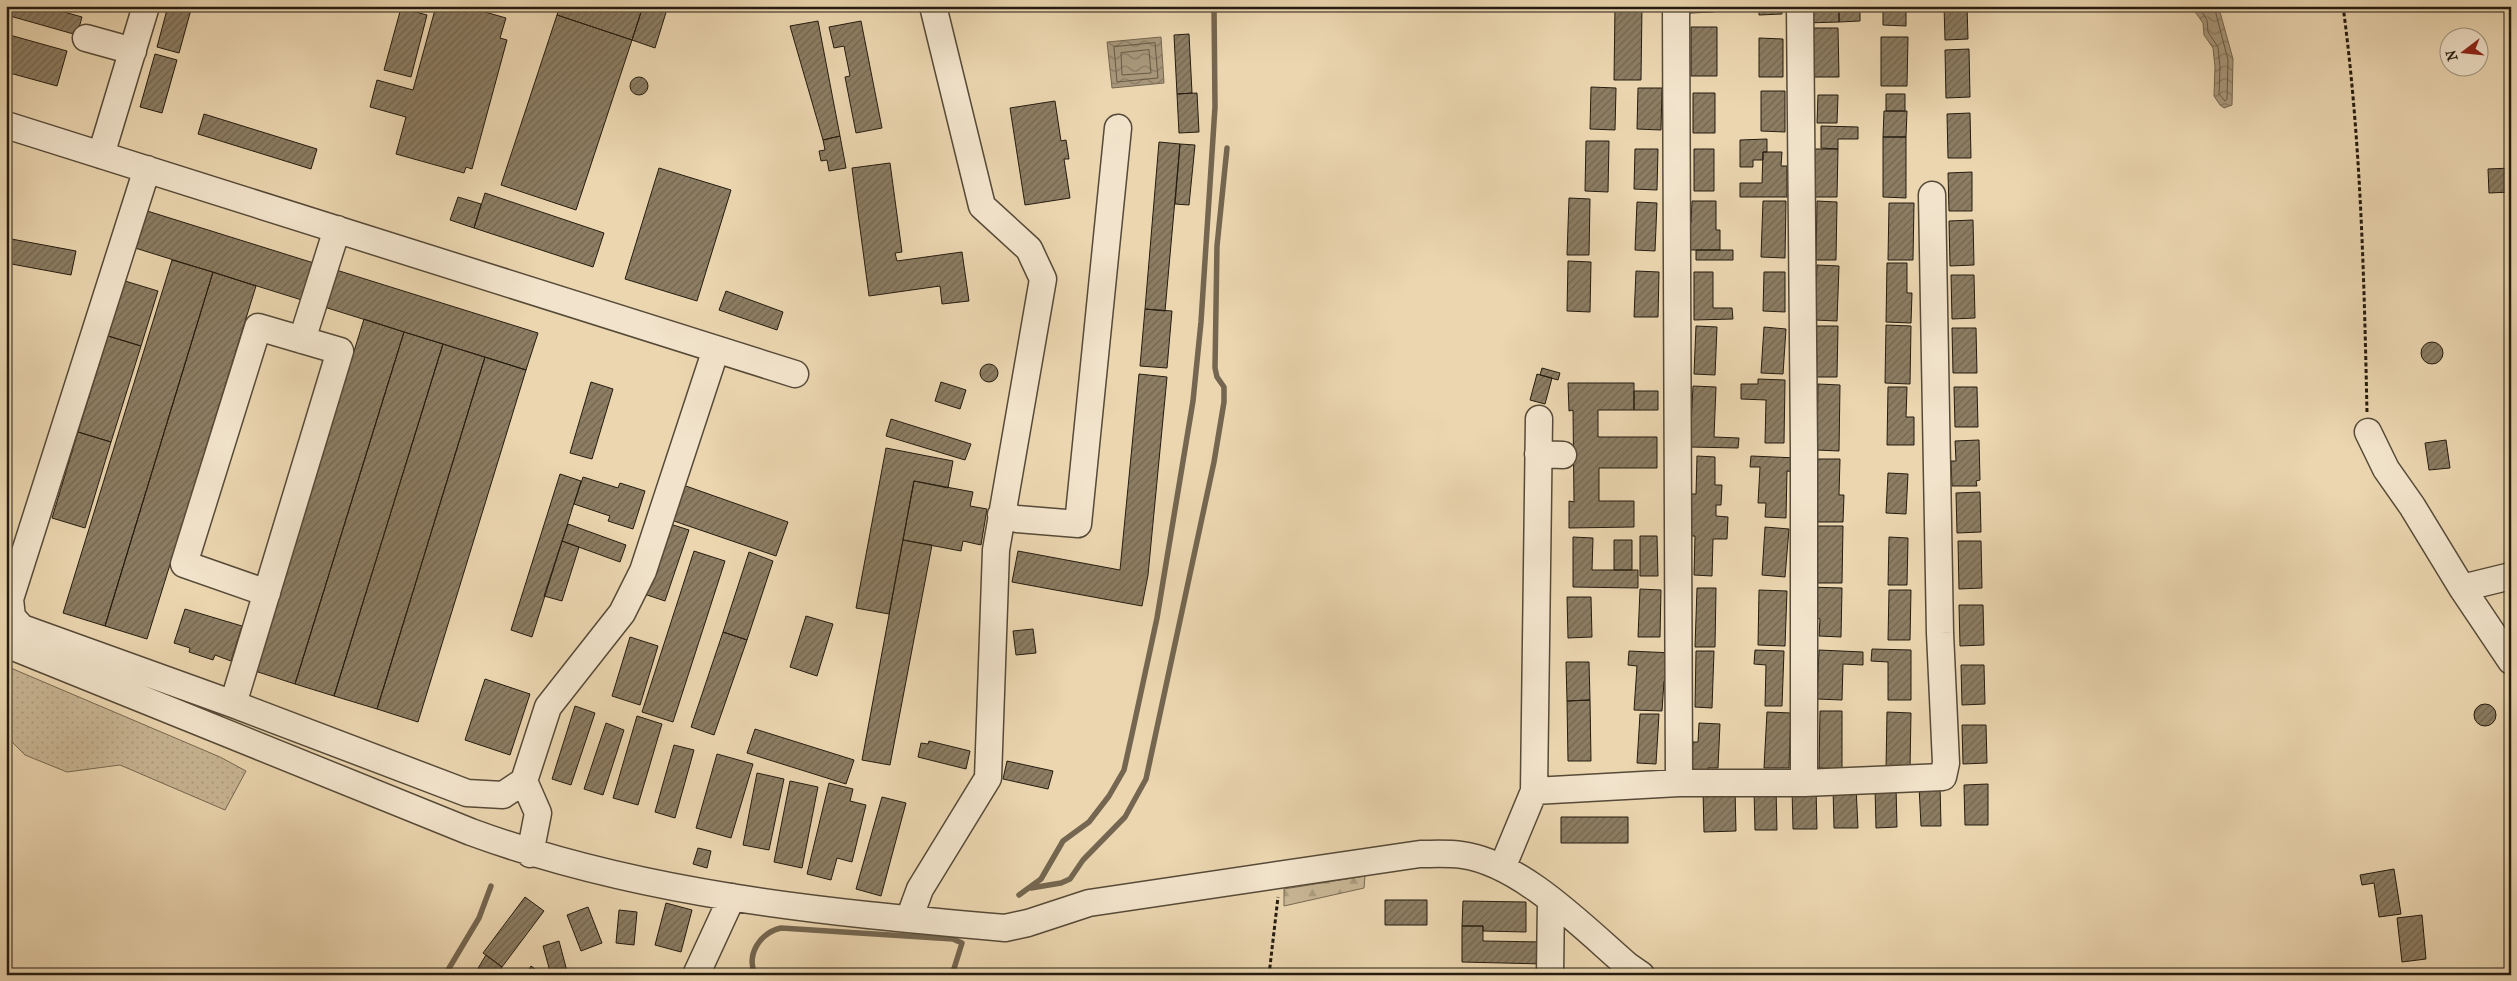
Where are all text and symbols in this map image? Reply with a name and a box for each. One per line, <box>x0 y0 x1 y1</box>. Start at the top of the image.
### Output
north arrow <box>2440 28 2490 78</box>
text: N <box>2442 48 2462 63</box>

